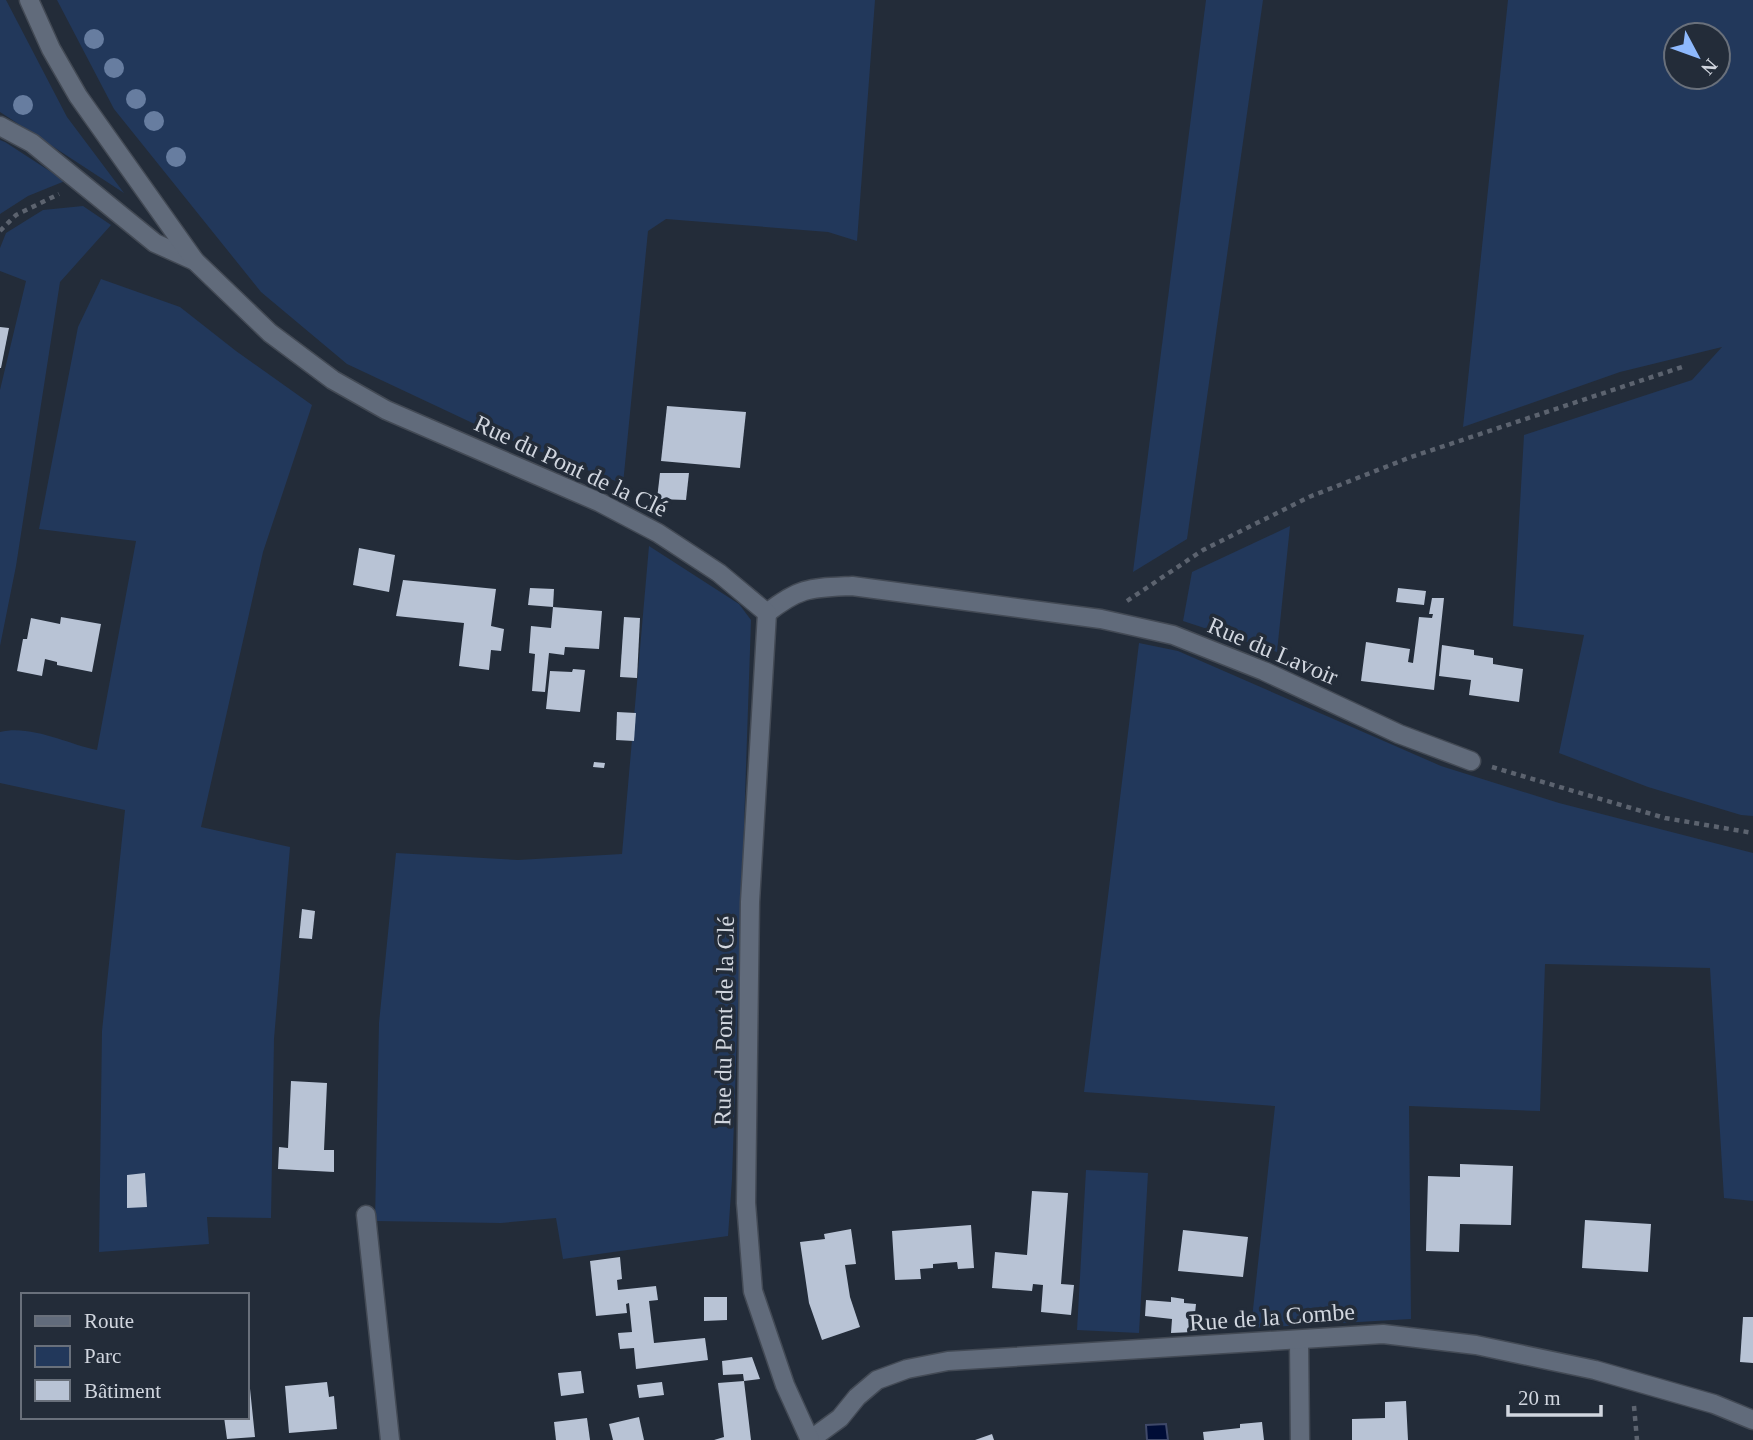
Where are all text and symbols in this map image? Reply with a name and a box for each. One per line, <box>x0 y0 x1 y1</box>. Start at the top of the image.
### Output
north arrow <box>1662 21 1732 91</box>
text: N <box>1697 55 1722 79</box>
street label: Rue du Pont de la Clé <box>470 410 672 522</box>
street label: Rue du Lavoir <box>1204 612 1342 690</box>
street label: Rue du Pont de la Clé <box>709 916 739 1126</box>
legend <box>21 1293 248 1419</box>
street label: Rue de la Combe <box>1188 1298 1356 1336</box>
text: Route <box>84 1309 134 1333</box>
text: Parc <box>84 1344 121 1368</box>
scale bar <box>1508 1374 1601 1418</box>
text: Bâtiment <box>84 1379 161 1403</box>
text: 20 m <box>1518 1386 1561 1410</box>

